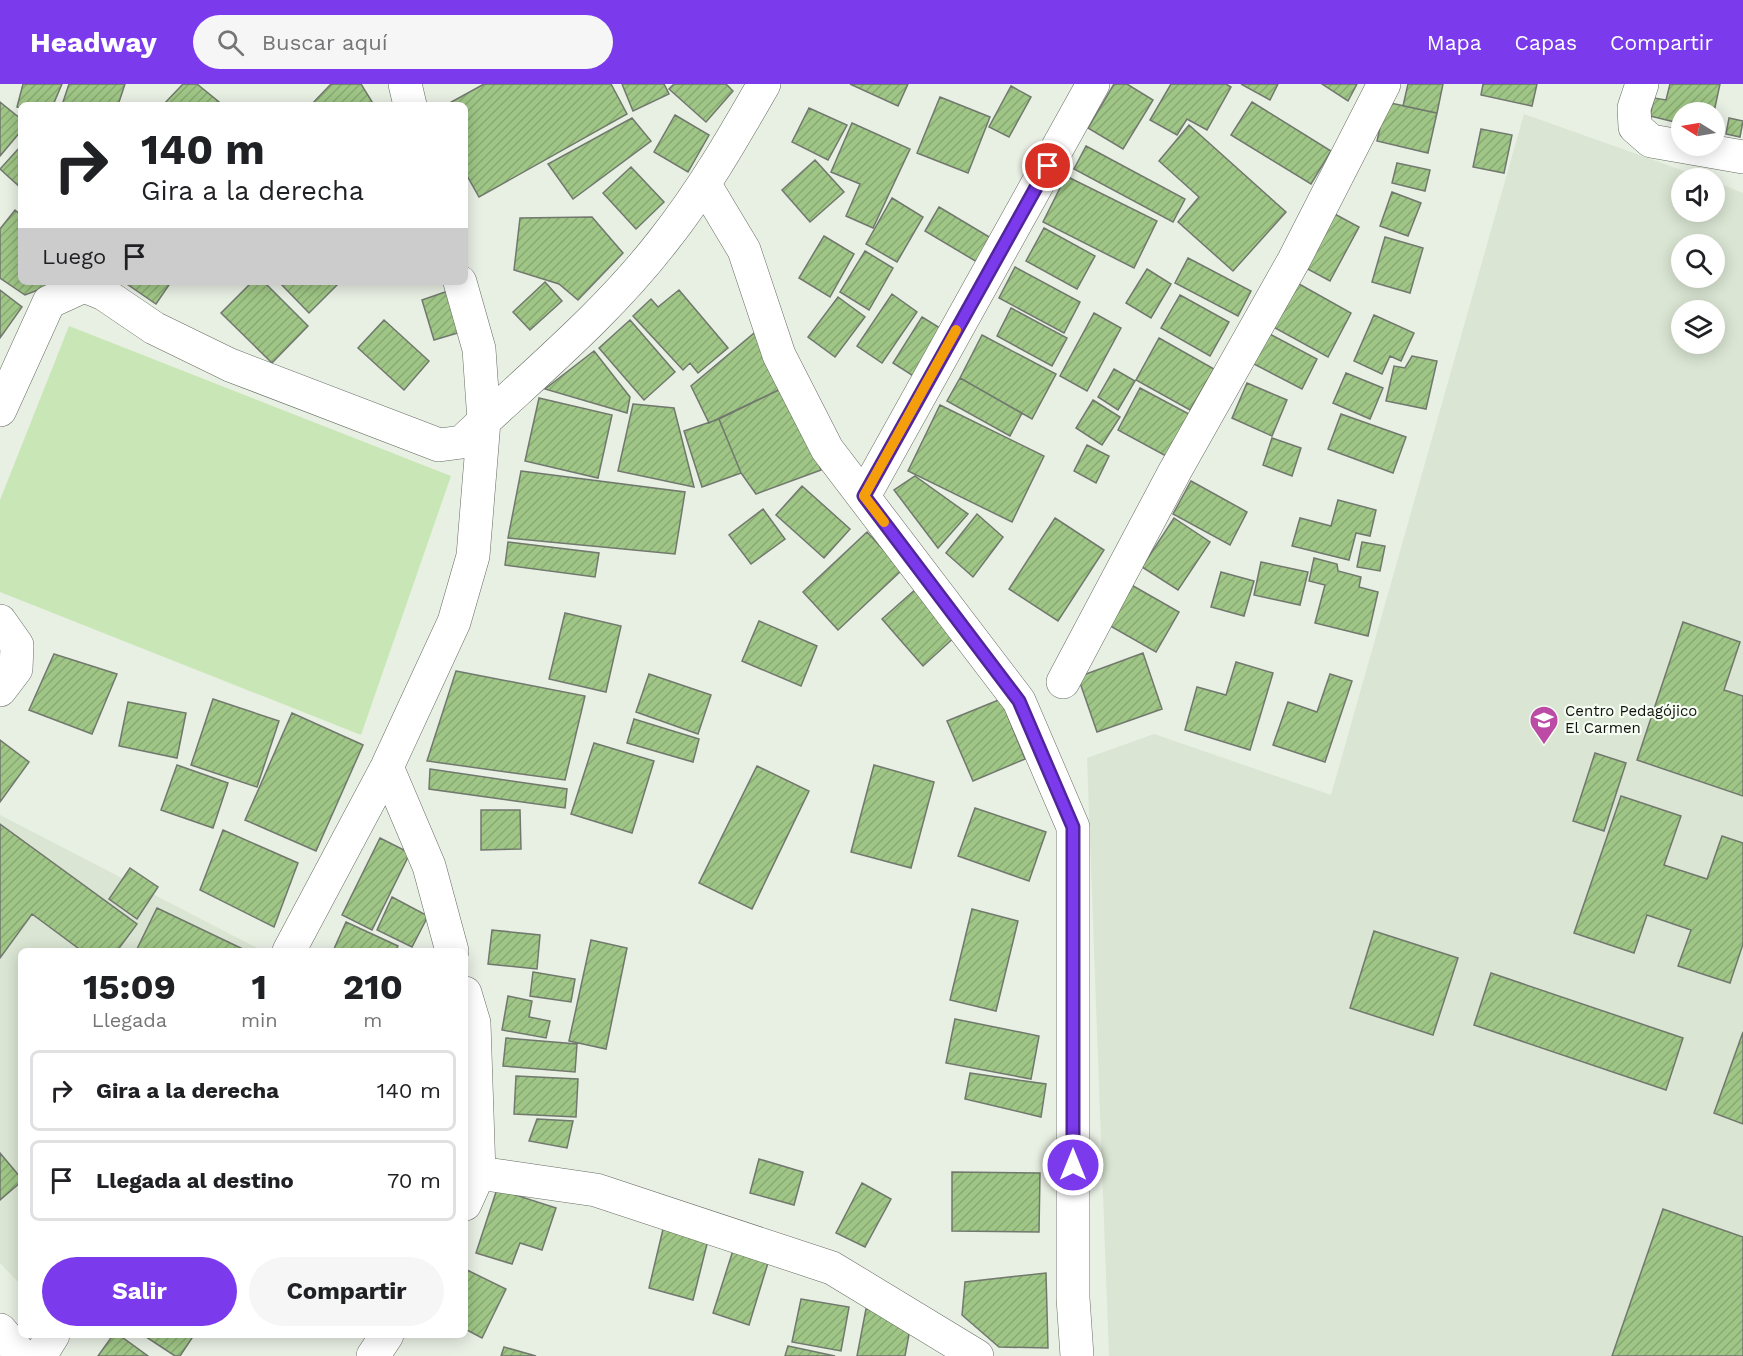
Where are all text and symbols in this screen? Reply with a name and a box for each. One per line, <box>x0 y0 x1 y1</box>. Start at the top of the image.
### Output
search box <box>193 15 613 69</box>
text: Headway <box>30 26 157 59</box>
icon: search <box>214 26 247 59</box>
text: Buscar aquí <box>262 30 388 55</box>
text: Mapa <box>1427 30 1482 55</box>
text: Capas <box>1515 30 1577 55</box>
text: Compartir <box>1610 30 1713 55</box>
north arrow <box>1671 102 1725 156</box>
map controls <box>1671 102 1725 354</box>
text: 140 m <box>141 125 265 174</box>
icon: right <box>42 126 120 204</box>
pin <box>1022 140 1073 191</box>
icon: arrive <box>1031 149 1064 182</box>
button: sound <box>1671 168 1725 222</box>
text: Gira a la derecha <box>141 175 364 207</box>
button: search <box>1671 234 1725 288</box>
icon: arrive <box>118 240 151 273</box>
text: Luego <box>42 244 106 269</box>
button: layers <box>1671 300 1725 354</box>
place label: Centro Pedagójico El Carmen <box>1565 702 1697 737</box>
school or university icon: Centro Pedagójico El Carmen <box>1528 704 1560 746</box>
text: 15:09 <box>83 966 176 1008</box>
text: 1 <box>252 966 267 1008</box>
text: 210 <box>343 966 403 1008</box>
text: Llegada <box>92 1008 167 1032</box>
text: min <box>241 1008 278 1032</box>
text: m <box>363 1008 382 1032</box>
icon: right <box>45 1074 78 1107</box>
text: Gira a la derecha <box>96 1078 279 1103</box>
text: 140 m <box>377 1078 441 1103</box>
position arrow <box>1041 1133 1105 1197</box>
icon: arrive <box>45 1164 78 1197</box>
text: Llegada al destino <box>96 1168 294 1193</box>
text: 70 m <box>387 1168 441 1193</box>
button: Salir <box>42 1257 237 1326</box>
button: Compartir <box>249 1257 444 1326</box>

